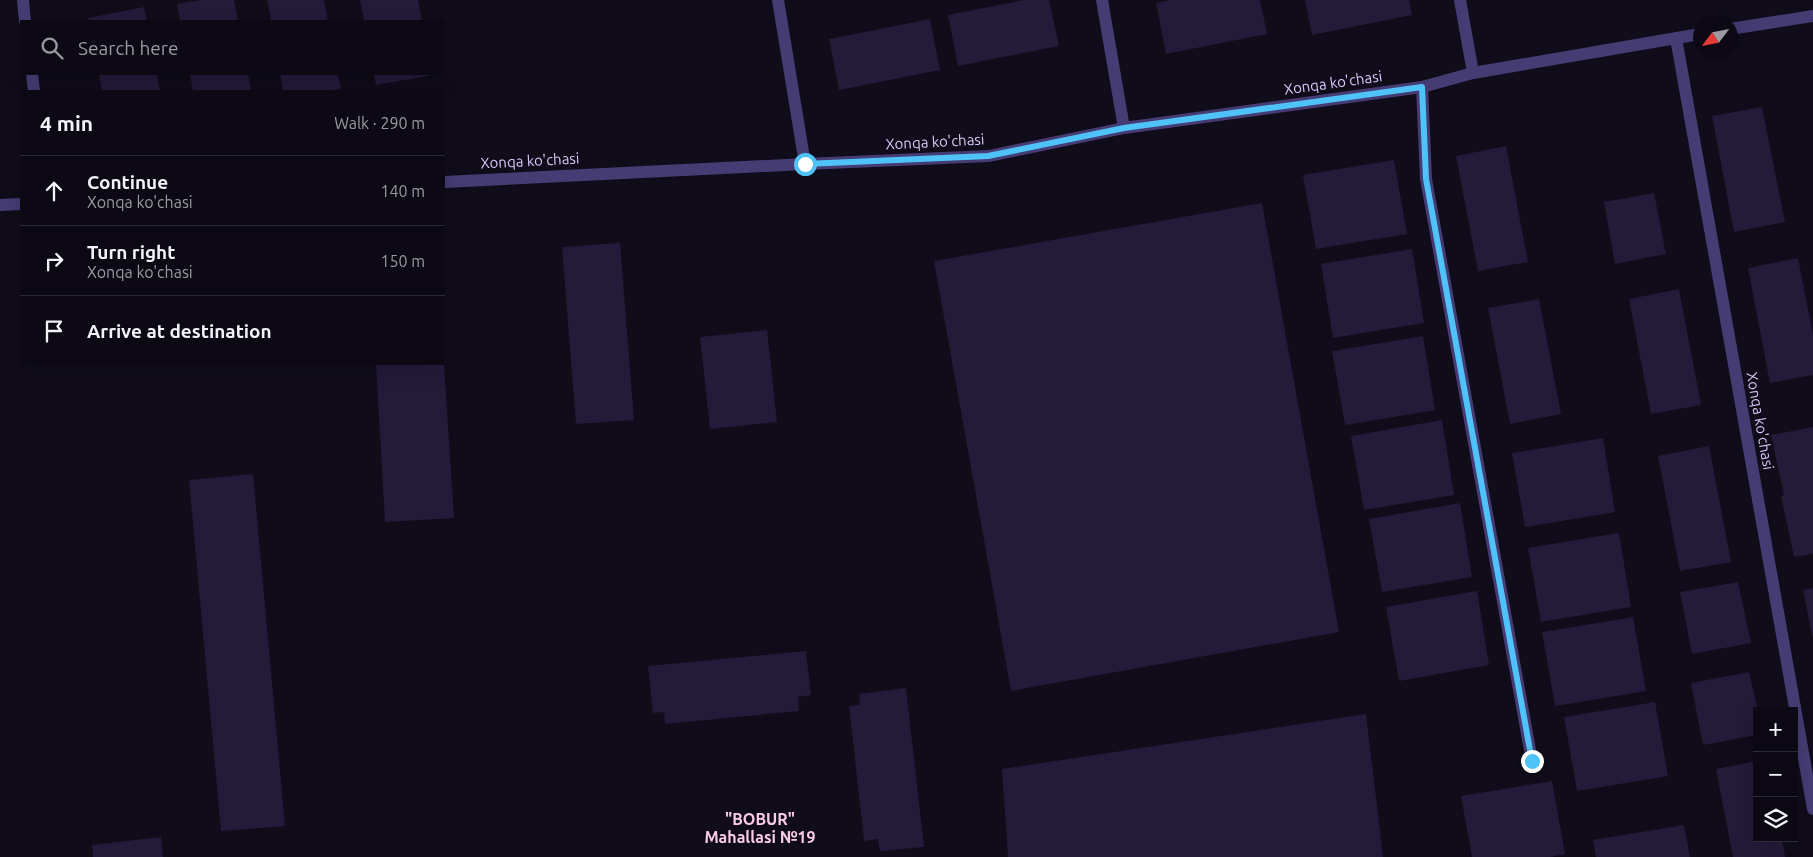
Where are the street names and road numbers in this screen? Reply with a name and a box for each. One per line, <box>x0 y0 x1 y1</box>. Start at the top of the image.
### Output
street label: Xonqa ko'chasi <box>1283 67 1383 98</box>
street label: Xonqa ko'chasi <box>885 130 985 153</box>
street label: Xonqa ko'chasi <box>480 149 580 172</box>
street label: Xonqa ko'chasi <box>1744 371 1777 471</box>

